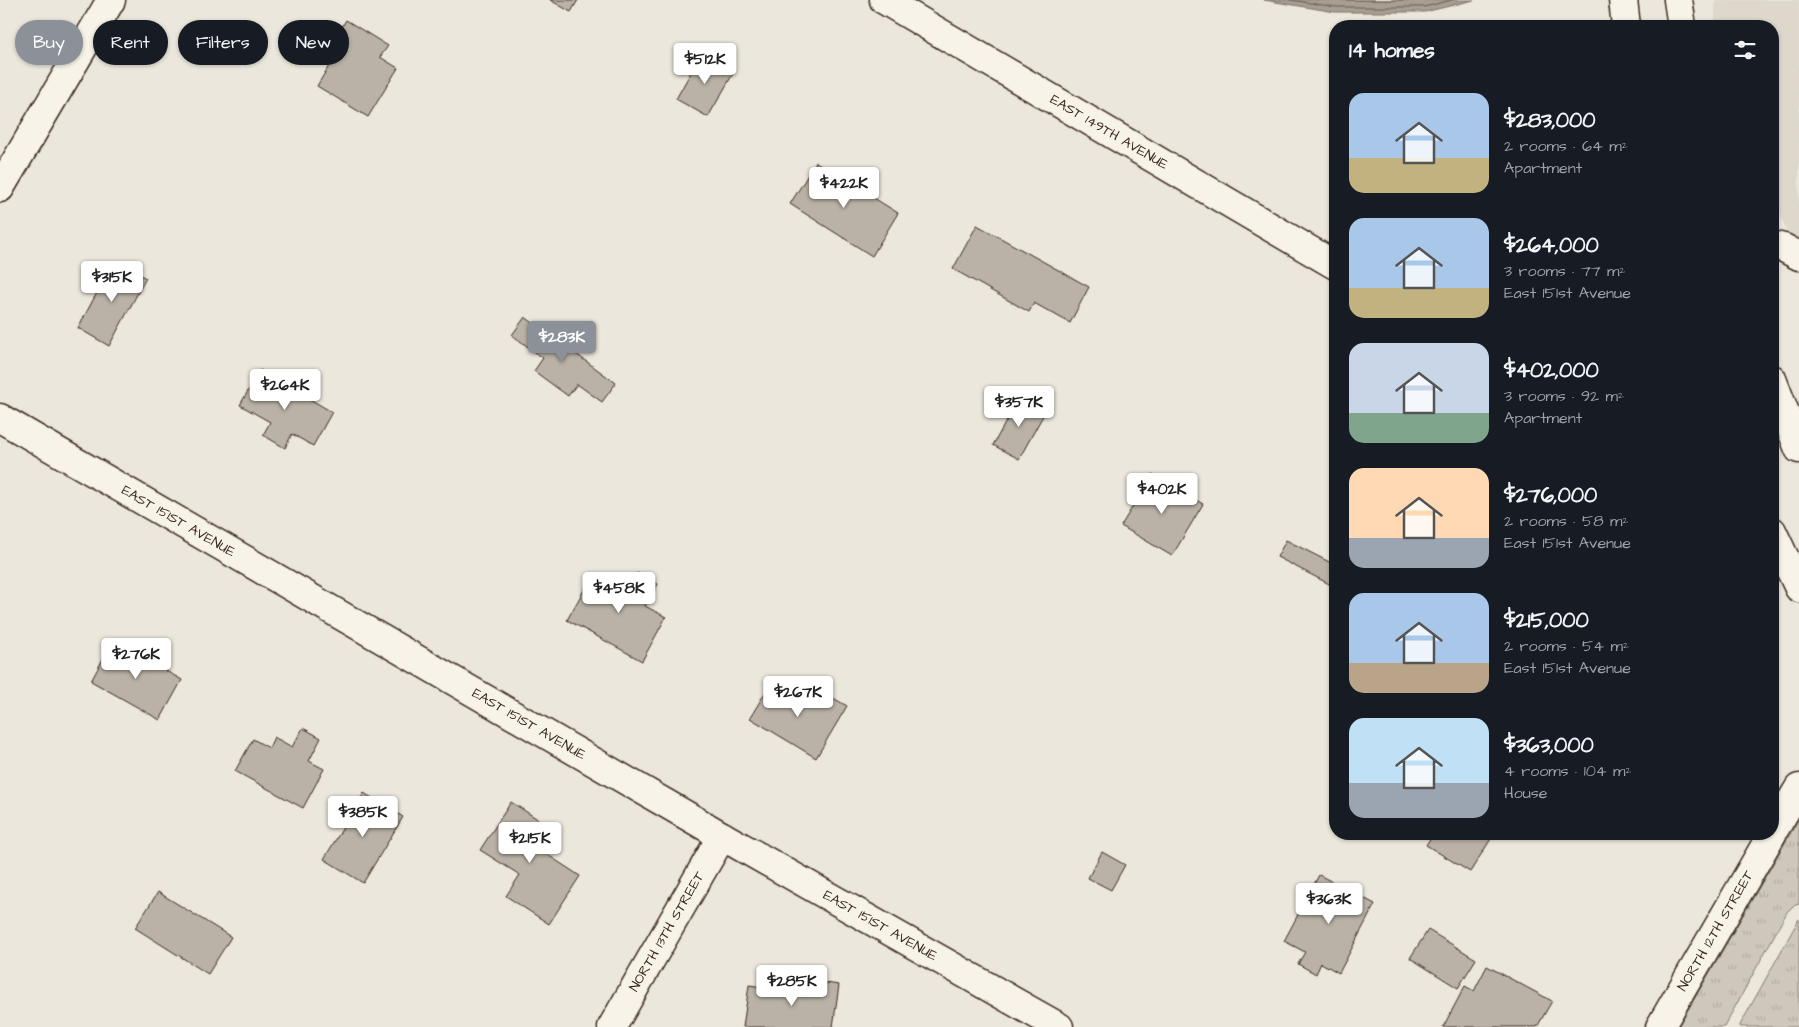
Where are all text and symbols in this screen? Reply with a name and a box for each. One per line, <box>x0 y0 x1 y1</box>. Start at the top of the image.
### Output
chip: Buy <box>15 20 83 65</box>
chip: Rent <box>93 20 168 65</box>
chip: Filters <box>178 20 268 65</box>
chip: New <box>278 20 349 65</box>
text: 14 homes <box>1349 36 1435 65</box>
icon: filters <box>1731 36 1759 64</box>
pin: $512K <box>670 42 740 85</box>
text: $512K <box>684 48 726 70</box>
street label: EAST 149TH AVENUE <box>1046 90 1172 175</box>
text: $283,000 <box>1504 106 1596 135</box>
icon: home <box>1389 113 1449 173</box>
text: 2 rooms · 64 m² <box>1504 135 1628 157</box>
text: Apartment <box>1504 157 1582 179</box>
pin: $422K <box>809 166 879 209</box>
text: $422K <box>820 172 868 194</box>
text: $264,000 <box>1504 231 1599 260</box>
icon: home <box>1389 238 1449 298</box>
pin: $315K <box>77 260 147 303</box>
text: 3 rooms · 77 m² <box>1504 260 1625 282</box>
text: $315K <box>92 266 132 288</box>
text: East 151st Avenue <box>1504 282 1631 304</box>
pin: $283K <box>527 320 597 363</box>
text: $283K <box>539 326 585 348</box>
text: $402,000 <box>1504 356 1599 385</box>
icon: home <box>1389 363 1449 423</box>
pin: $264K <box>250 368 320 411</box>
text: $264K <box>261 374 309 396</box>
text: 3 rooms · 92 m² <box>1504 385 1624 407</box>
pin: $357K <box>984 386 1054 428</box>
text: $357K <box>995 391 1043 413</box>
text: Apartment <box>1504 407 1582 429</box>
pin: $402K <box>1127 472 1197 515</box>
text: $402K <box>1138 478 1186 500</box>
street label: EAST 151ST AVENUE <box>118 480 239 562</box>
text: $276,000 <box>1504 481 1597 510</box>
icon: home <box>1389 488 1449 548</box>
text: 2 rooms · 58 m² <box>1504 510 1629 532</box>
text: East 151st Avenue <box>1504 532 1631 554</box>
pin: $458K <box>584 572 654 614</box>
text: $458K <box>593 577 645 599</box>
text: $215,000 <box>1504 606 1589 635</box>
icon: home <box>1389 613 1449 673</box>
text: 2 rooms · 54 m² <box>1504 635 1629 657</box>
pin: $276K <box>101 638 171 680</box>
text: $276K <box>112 643 160 665</box>
text: East 151st Avenue <box>1504 657 1631 679</box>
pin: $267K <box>763 676 833 718</box>
text: $267K <box>774 681 822 703</box>
street label: EAST 151ST AVENUE <box>468 683 590 765</box>
text: $363,000 <box>1504 731 1594 760</box>
icon: home <box>1389 738 1449 798</box>
text: 4 rooms · 104 m² <box>1504 760 1632 782</box>
text: House <box>1504 782 1548 804</box>
pin: $385K <box>328 796 398 838</box>
text: $385K <box>339 801 387 823</box>
pin: $215K <box>495 822 565 864</box>
text: $215K <box>509 827 551 849</box>
street label: NORTH 12TH STREET <box>1673 867 1759 995</box>
street label: NORTH 13TH STREET <box>624 868 710 996</box>
pin: $363K <box>1294 882 1364 925</box>
street label: EAST 151ST AVENUE <box>819 885 942 966</box>
text: $363K <box>1307 888 1351 910</box>
pin: $285K <box>757 964 827 1007</box>
text: $285K <box>767 970 817 992</box>

